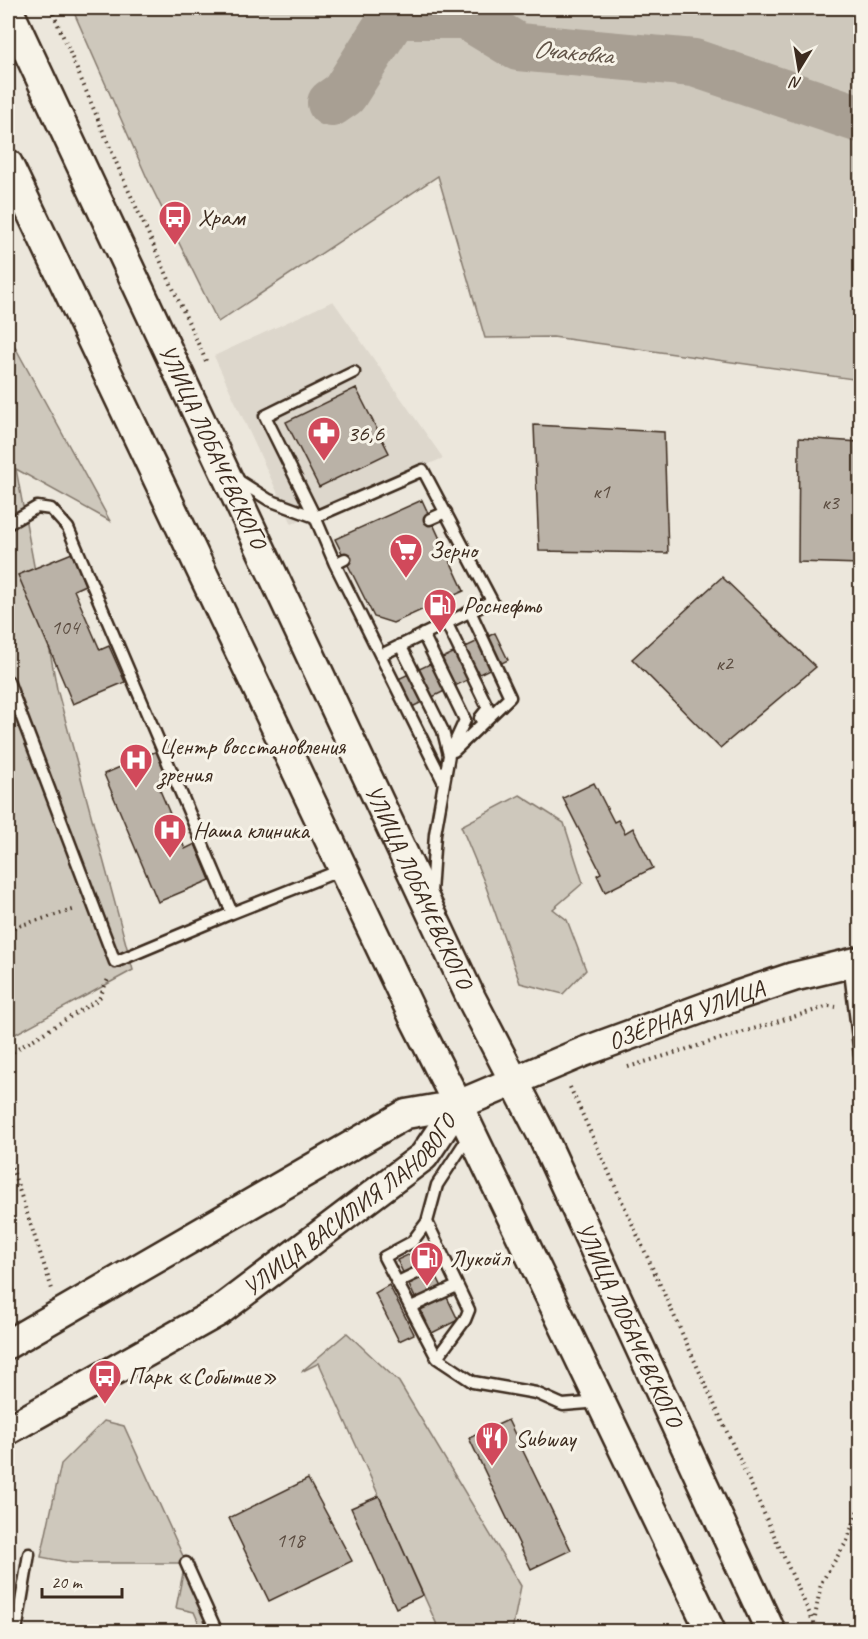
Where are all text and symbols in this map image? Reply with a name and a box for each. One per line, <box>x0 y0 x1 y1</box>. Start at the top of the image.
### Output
water label: Очаковка <box>532 32 617 72</box>
north arrow <box>769 39 829 99</box>
text: N <box>787 71 803 94</box>
bus stop icon: Храм <box>157 199 193 246</box>
place label: Храм <box>198 202 246 232</box>
street label: УЛИЦА ЛОБАЧЕВСКОГО <box>152 340 274 555</box>
pharmacy icon: 36,6 <box>306 415 342 462</box>
place label: 36,6 <box>347 418 385 448</box>
house number: к1 <box>592 478 611 504</box>
house number: к3 <box>821 489 840 515</box>
supermarket icon: Зерно <box>388 532 424 579</box>
place label: Зерно <box>429 535 480 565</box>
fuel station icon: Роснефть <box>422 587 458 634</box>
place label: Роснефть <box>463 590 542 620</box>
house number: 104 <box>51 614 82 640</box>
house number: к2 <box>715 650 734 676</box>
place label: Центр восстановления зрения <box>156 731 347 790</box>
hospital icon: Центр восстановления зрения <box>118 742 154 789</box>
street label: УЛИЦА ЛОБАЧЕВСКОГО <box>358 780 480 995</box>
hospital icon: Наша клиника <box>152 812 188 859</box>
place label: Наша клиника <box>193 815 310 845</box>
street label: ОЗЁРНАЯ УЛИЦА <box>604 972 769 1056</box>
street label: УЛИЦА ВАСИЛИЯ ЛАНОВОГО <box>237 1107 464 1303</box>
street label: УЛИЦА ЛОБАЧЕВСКОГО <box>569 1218 690 1433</box>
fuel station icon: Лукойл <box>409 1240 445 1287</box>
place label: Лукойл <box>450 1243 511 1273</box>
bus stop icon: Парк «Событие» <box>87 1358 123 1405</box>
place label: Парк «Событие» <box>128 1361 277 1391</box>
restaurant icon: Subway <box>474 1420 510 1467</box>
place label: Subway <box>515 1423 577 1453</box>
house number: 118 <box>276 1527 307 1553</box>
scale bar <box>42 1561 122 1599</box>
text: 20 m <box>51 1571 84 1593</box>

